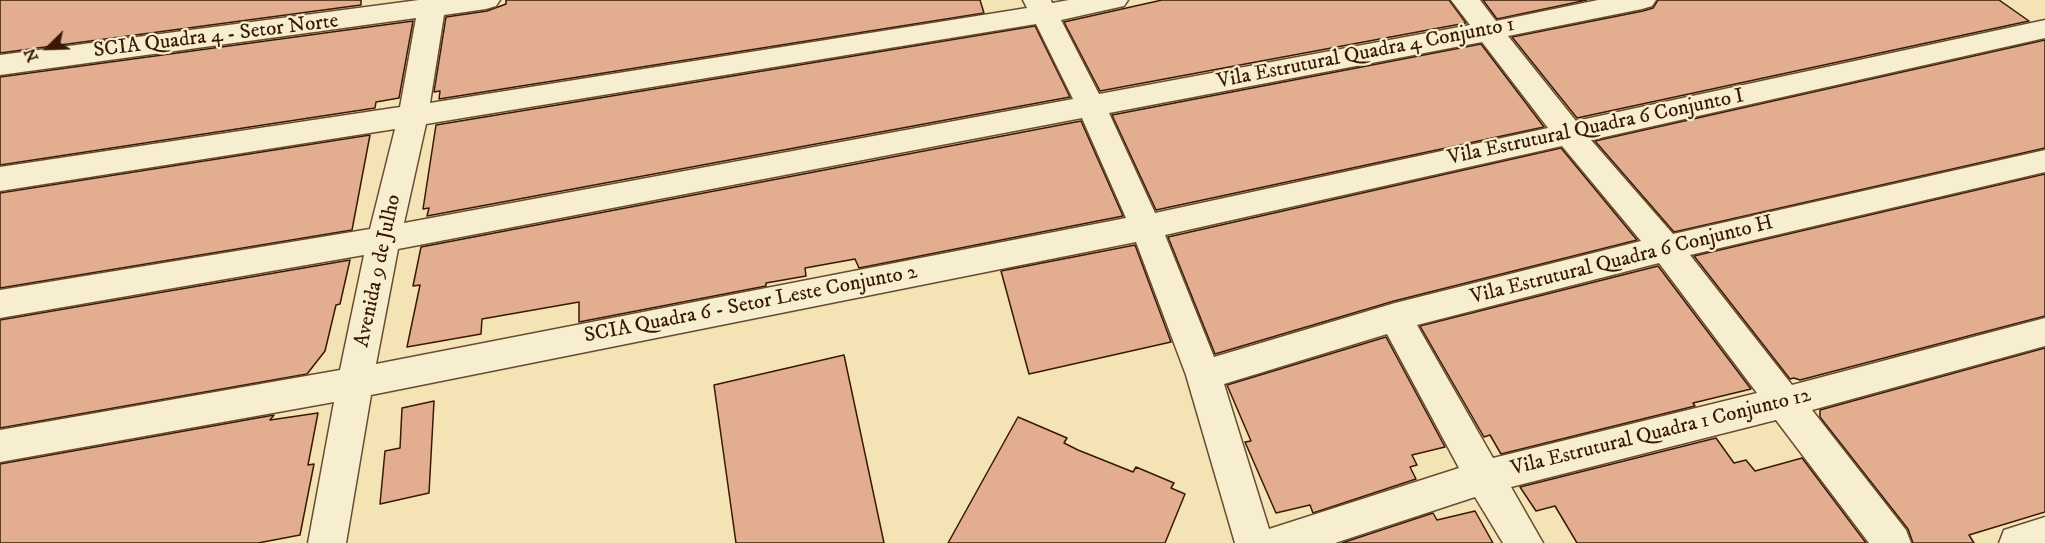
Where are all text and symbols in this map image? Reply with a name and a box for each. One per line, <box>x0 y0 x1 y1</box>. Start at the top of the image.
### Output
street label: SCIA Quadra 4 - Setor Norte <box>92 9 340 65</box>
street label: Vila Estrutural Quadra 4 Conjunto 1 <box>1215 13 1517 95</box>
north arrow <box>18 18 78 78</box>
text: N <box>20 45 43 65</box>
street label: Vila Estrutural Quadra 6 Conjunto I <box>1446 84 1746 172</box>
street label: Avenida 9 de Julho <box>351 192 407 350</box>
street label: Vila Estrutural Quadra 6 Conjunto H <box>1468 211 1776 311</box>
street label: SCIA Quadra 6 - Setor Leste Conjunto 2 <box>582 260 920 350</box>
street label: Vila Estrutural Quadra 1 Conjunto 12 <box>1508 383 1814 483</box>

